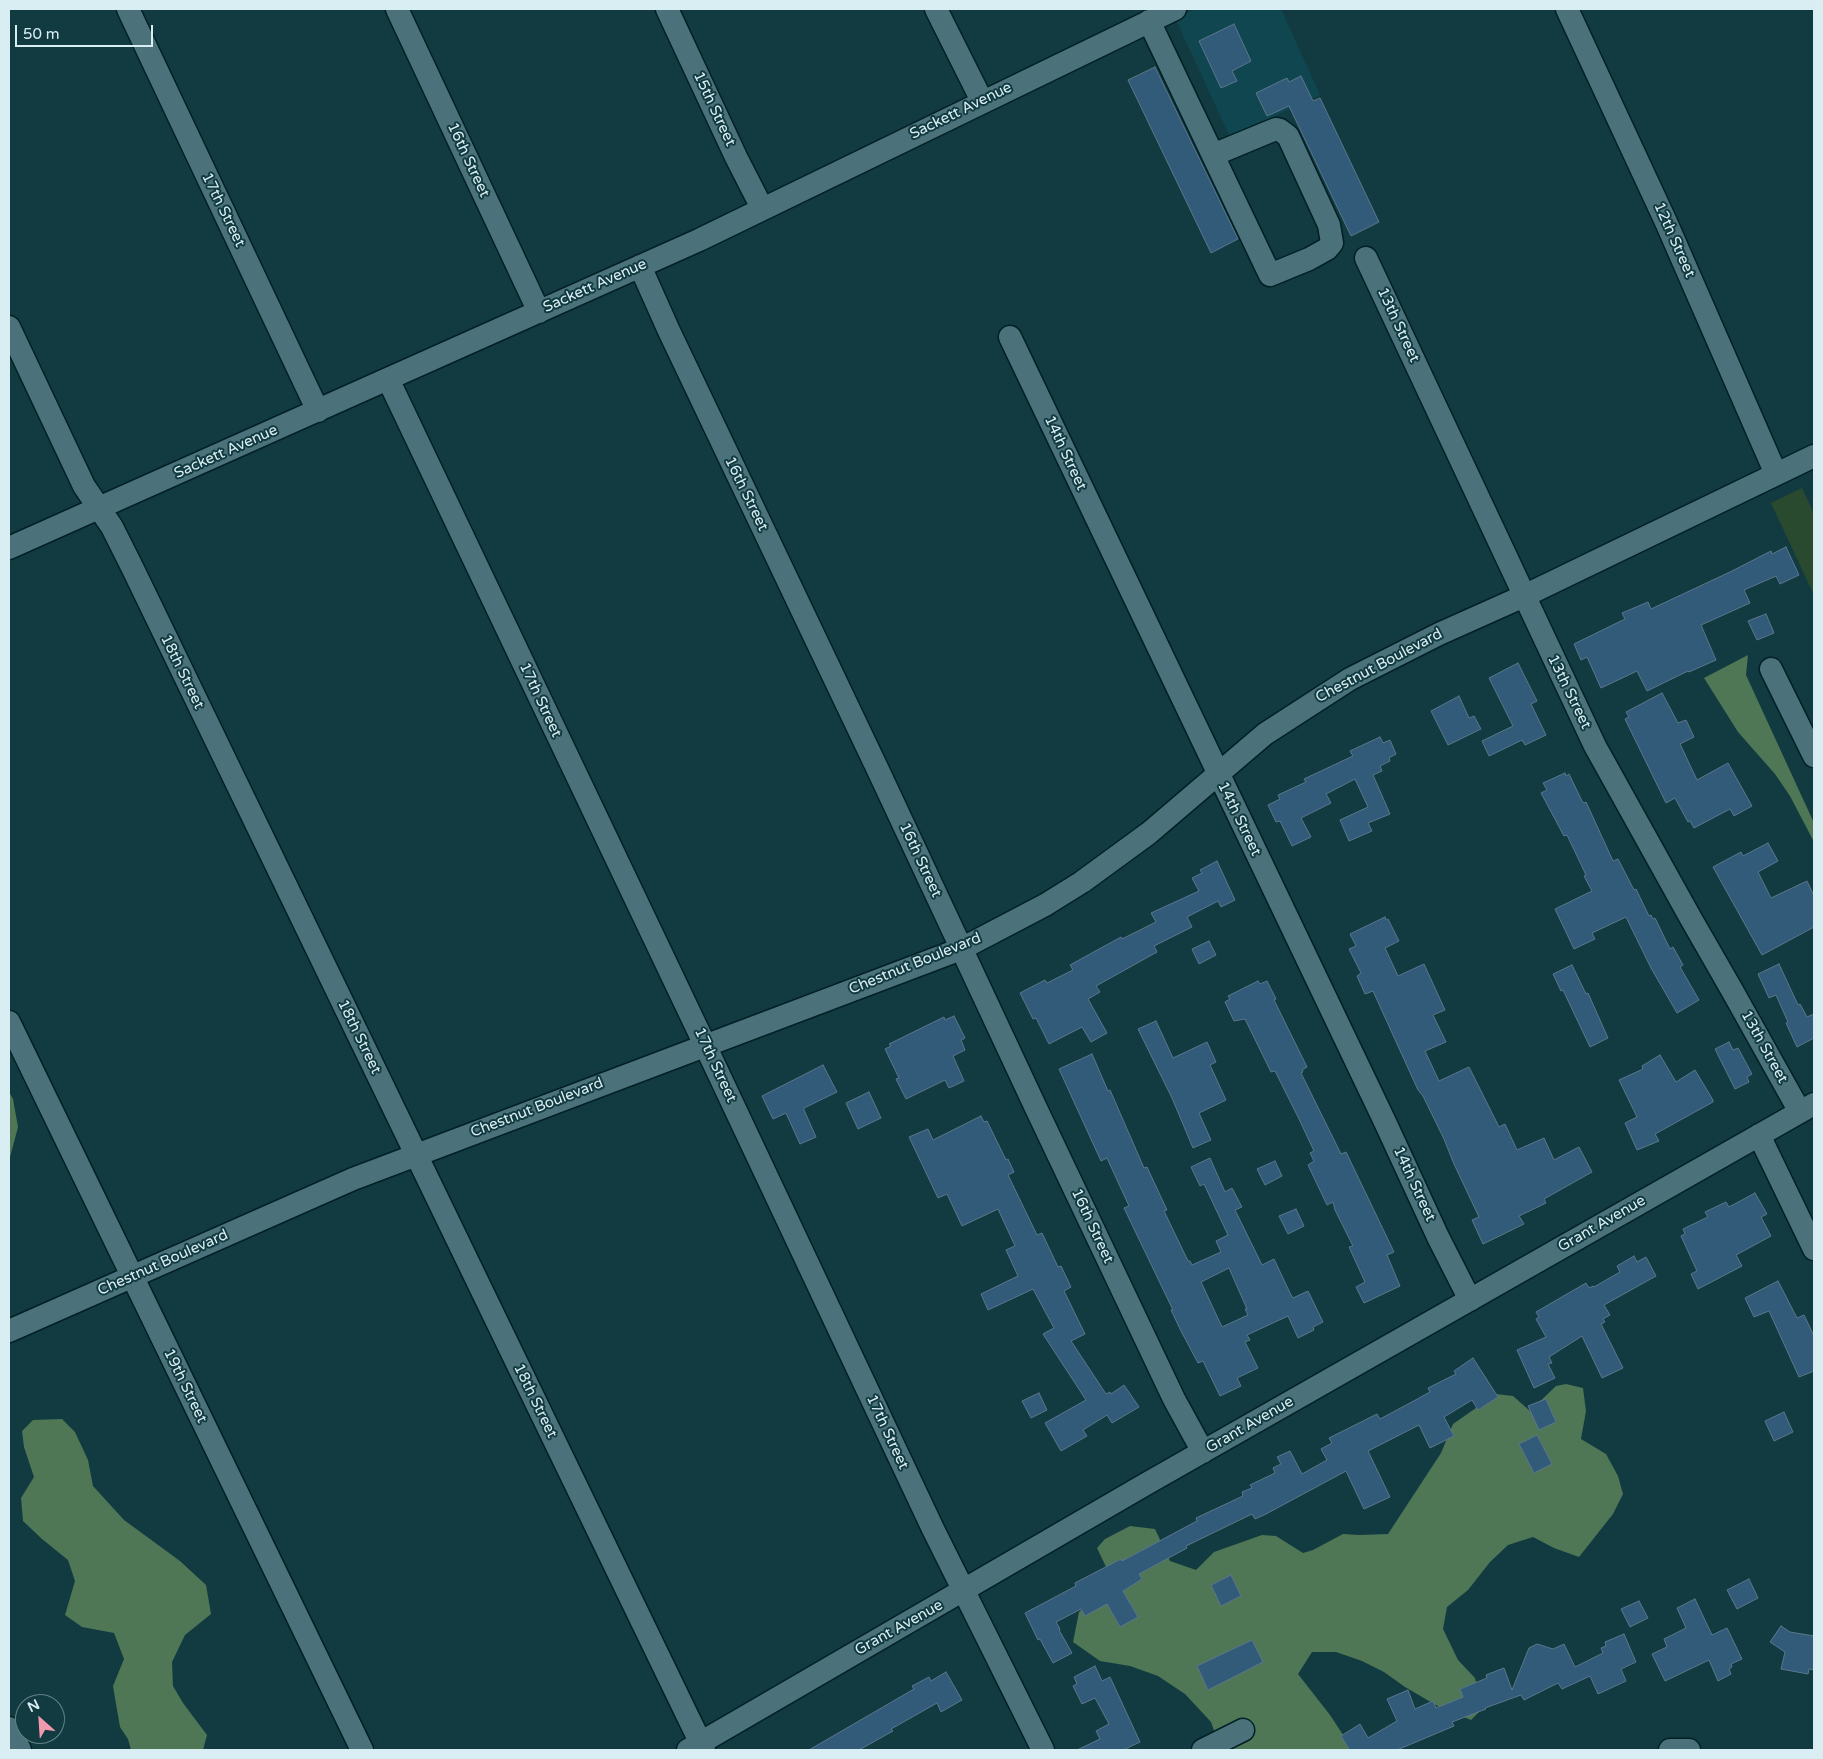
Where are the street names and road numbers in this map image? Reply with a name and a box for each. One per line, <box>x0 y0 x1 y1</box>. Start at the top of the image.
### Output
street label: 15th Street <box>689 69 739 149</box>
street label: Sackett Avenue <box>907 79 1015 143</box>
street label: 16th Street <box>443 120 493 200</box>
street label: 17th Street <box>197 170 249 250</box>
street label: 12th Street <box>1649 200 1699 280</box>
street label: Sackett Avenue <box>541 255 649 317</box>
street label: 13th Street <box>1373 285 1423 365</box>
street label: 14th Street <box>1040 413 1090 493</box>
street label: Sackett Avenue <box>172 421 280 483</box>
street label: 16th Street <box>720 454 772 534</box>
street label: Chestnut Boulevard <box>1313 625 1445 707</box>
street label: 18th Street <box>156 632 208 712</box>
street label: 13th Street <box>1543 652 1595 732</box>
street label: 17th Street <box>515 660 565 740</box>
street label: 14th Street <box>1213 779 1265 859</box>
street label: 16th Street <box>895 820 945 900</box>
street label: Chestnut Boulevard <box>846 929 984 999</box>
street label: 18th Street <box>333 997 385 1077</box>
street label: 13th Street <box>1737 1007 1791 1087</box>
street label: 17th Street <box>690 1025 740 1105</box>
street label: Chestnut Boulevard <box>468 1074 606 1142</box>
street label: 14th Street <box>1389 1144 1439 1224</box>
street label: 16th Street <box>1067 1186 1117 1266</box>
street label: Grant Avenue <box>1555 1192 1649 1256</box>
street label: Chestnut Boulevard <box>95 1226 231 1300</box>
street label: 19th Street <box>159 1346 211 1426</box>
street label: 18th Street <box>509 1361 561 1441</box>
street label: 17th Street <box>862 1392 912 1472</box>
street label: Grant Avenue <box>1203 1393 1297 1457</box>
street label: Grant Avenue <box>852 1596 946 1660</box>

